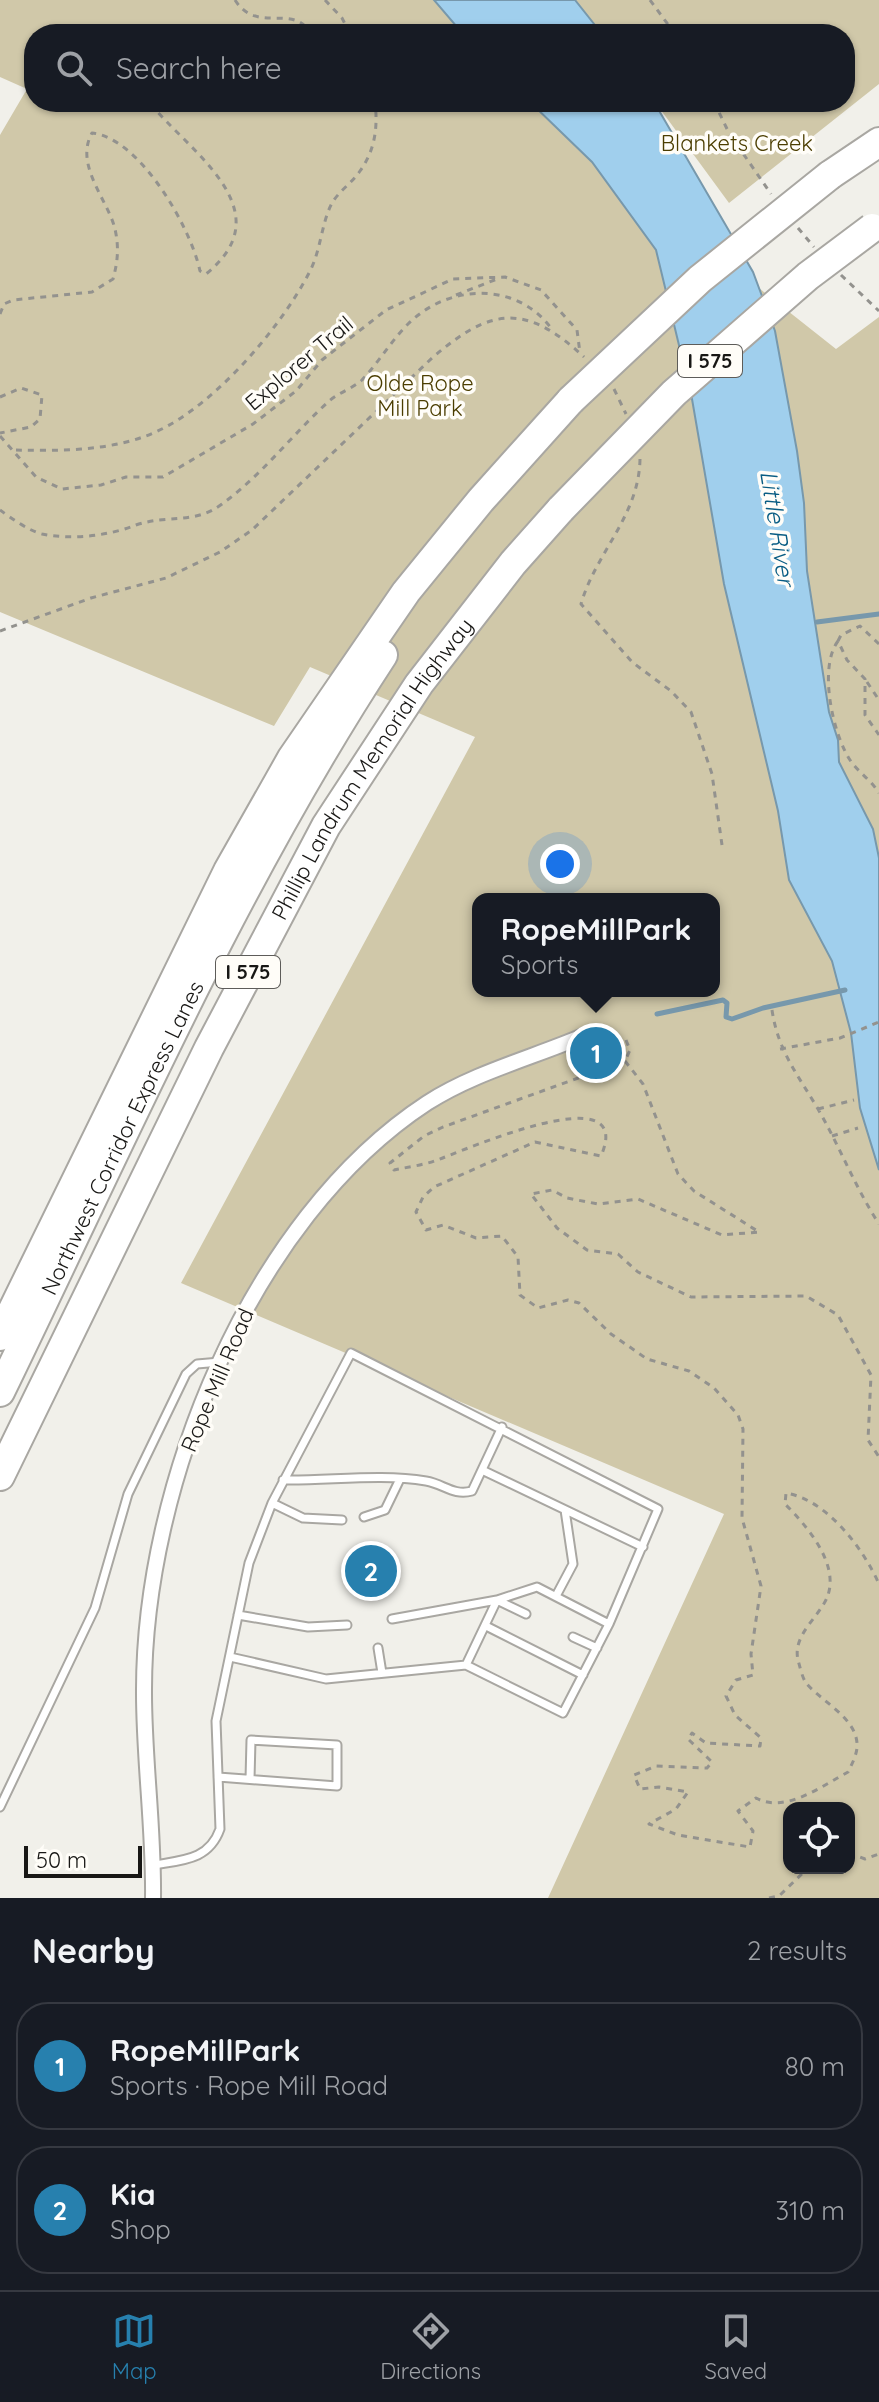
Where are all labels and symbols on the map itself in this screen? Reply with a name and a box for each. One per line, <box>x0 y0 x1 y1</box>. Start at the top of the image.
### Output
park label: Blankets Creek <box>661 129 813 157</box>
street label: Explorer Trail <box>239 310 359 416</box>
road number: I 575 <box>678 345 742 377</box>
park label: Olde Rope Mill Park <box>366 369 474 422</box>
water label: Little River <box>754 468 802 590</box>
street label: Phillip Landrum Memorial Highway <box>265 612 479 925</box>
your location <box>540 844 580 884</box>
road number: I 575 <box>216 956 280 988</box>
street label: Northwest Corridor Express Lanes <box>35 976 210 1299</box>
pin: 1 <box>570 1023 622 1083</box>
street label: Rope Mill Road <box>174 1304 260 1456</box>
pin: 2 <box>345 1541 397 1601</box>
scale bar <box>24 1842 142 1878</box>

